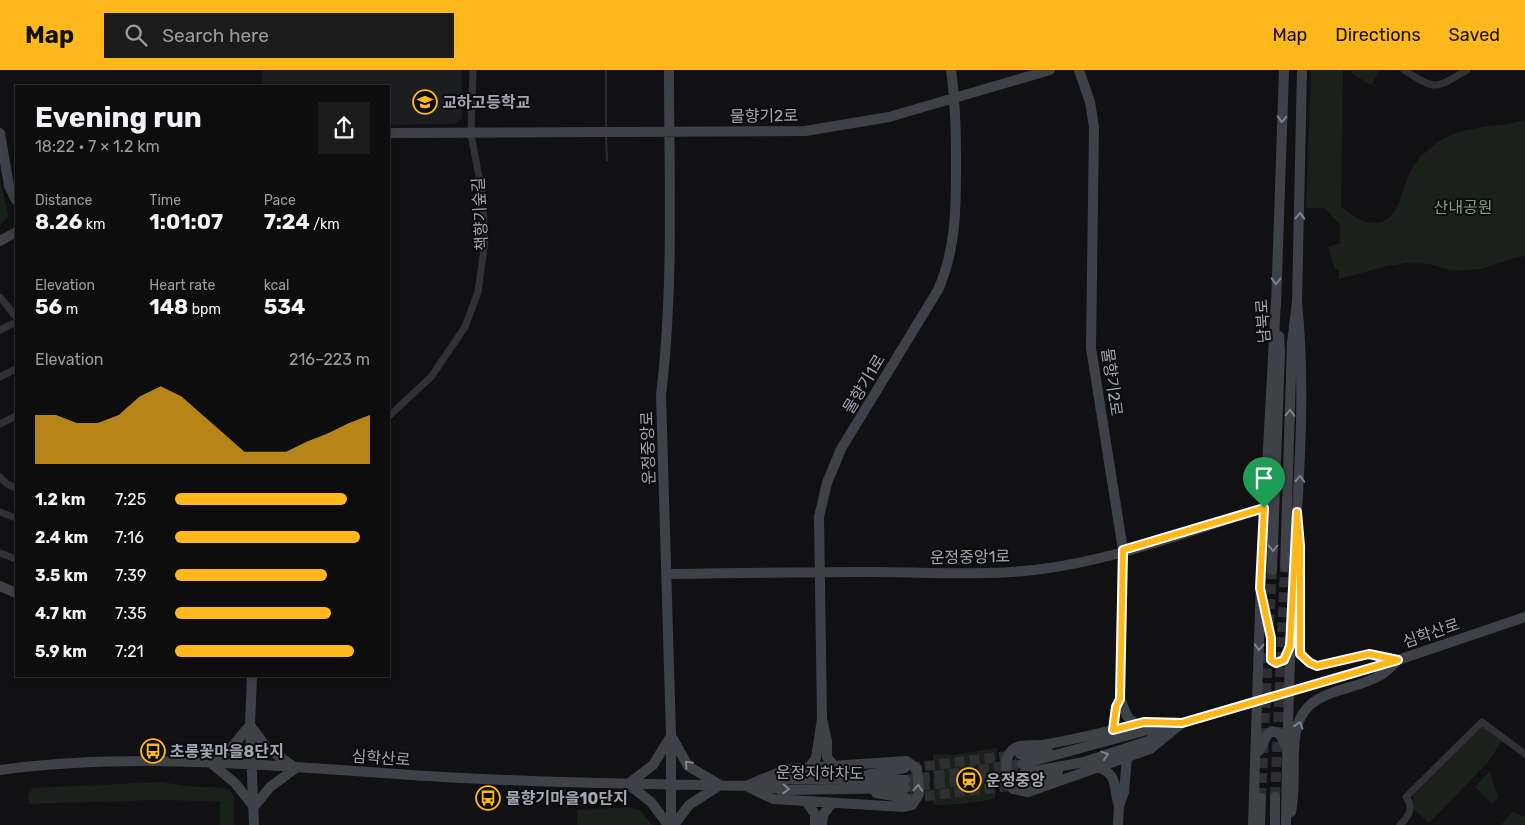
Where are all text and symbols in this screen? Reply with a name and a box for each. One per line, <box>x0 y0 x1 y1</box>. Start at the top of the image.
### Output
search box <box>104 13 454 58</box>
text: Map <box>25 21 74 49</box>
icon: search <box>122 21 150 49</box>
text: Search here <box>162 24 269 47</box>
text: Map <box>1272 24 1307 46</box>
text: Directions <box>1335 24 1421 46</box>
text: Saved <box>1449 24 1500 46</box>
school or university icon: 교하고등학교 <box>412 89 438 115</box>
place label: 교하고등학교 <box>442 93 531 112</box>
text: Evening run <box>35 101 202 134</box>
button: share <box>318 102 370 154</box>
street label: 물향기2로 <box>730 106 799 126</box>
one-way arrow <box>1276 115 1287 123</box>
text: 18:22 · 7 × 1.2 km <box>35 137 160 156</box>
street label: 책향기숲길 <box>469 177 491 251</box>
text: Distance <box>35 192 92 209</box>
text: Time <box>149 192 181 209</box>
text: Pace <box>264 192 296 209</box>
park label: 산내공원 <box>1434 198 1492 217</box>
text: 8.26 <box>35 209 82 234</box>
text: 1:01:07 <box>149 209 223 234</box>
text: 7:24 <box>264 209 310 234</box>
one-way arrow <box>1294 212 1305 220</box>
text: km <box>82 216 106 233</box>
text: /km <box>310 216 340 233</box>
text: Elevation <box>35 277 95 294</box>
text: Heart rate <box>149 277 215 294</box>
text: kcal <box>264 277 289 294</box>
one-way arrow <box>1271 277 1282 285</box>
text: 56 <box>35 294 62 319</box>
text: 148 <box>149 294 188 319</box>
text: 534 <box>264 294 305 319</box>
street label: 남북로 <box>1252 298 1274 344</box>
text: m <box>62 301 78 318</box>
text: bpm <box>188 301 221 318</box>
street label: 물향기2로 <box>1098 347 1126 417</box>
text: Elevation <box>35 350 104 369</box>
text: 216–223 m <box>289 350 370 369</box>
street label: 물향기1로 <box>839 351 889 417</box>
one-way arrow <box>1285 409 1295 417</box>
street label: 운정중앙로 <box>637 411 659 485</box>
pin <box>1243 457 1285 508</box>
icon: arrive <box>1250 464 1278 492</box>
one-way arrow <box>1294 475 1305 483</box>
text: 1.2 km <box>35 490 85 509</box>
text: 7:25 <box>115 490 146 509</box>
text: 2.4 km <box>35 528 88 547</box>
text: 7:16 <box>115 528 144 547</box>
one-way arrow <box>1267 545 1278 553</box>
street label: 운정중앙1로 <box>930 547 1011 567</box>
text: 3.5 km <box>35 566 88 585</box>
text: 7:39 <box>115 566 146 585</box>
text: 4.7 km <box>35 604 86 623</box>
text: 7:35 <box>115 604 146 623</box>
street label: 심학산로 <box>1400 614 1462 652</box>
text: 5.9 km <box>35 642 87 661</box>
text: 7:21 <box>115 642 144 661</box>
one-way arrow <box>1254 644 1264 651</box>
one-way arrow <box>1294 721 1304 730</box>
bus stop icon: 초롱꽃마을8단지 <box>140 738 166 764</box>
place label: 초롱꽃마을8단지 <box>170 742 284 761</box>
street label: 심학산로 <box>351 746 411 770</box>
one-way arrow <box>1101 751 1109 761</box>
one-way arrow <box>685 761 694 770</box>
street label: 운정지하차도 <box>776 763 865 783</box>
station icon: 운정중앙 <box>956 767 982 793</box>
place label: 운정중앙 <box>986 771 1045 790</box>
one-way arrow <box>913 783 924 791</box>
one-way arrow <box>783 784 791 795</box>
bus stop icon: 물향기마을10단지 <box>475 785 501 811</box>
place label: 물향기마을10단지 <box>506 789 628 808</box>

